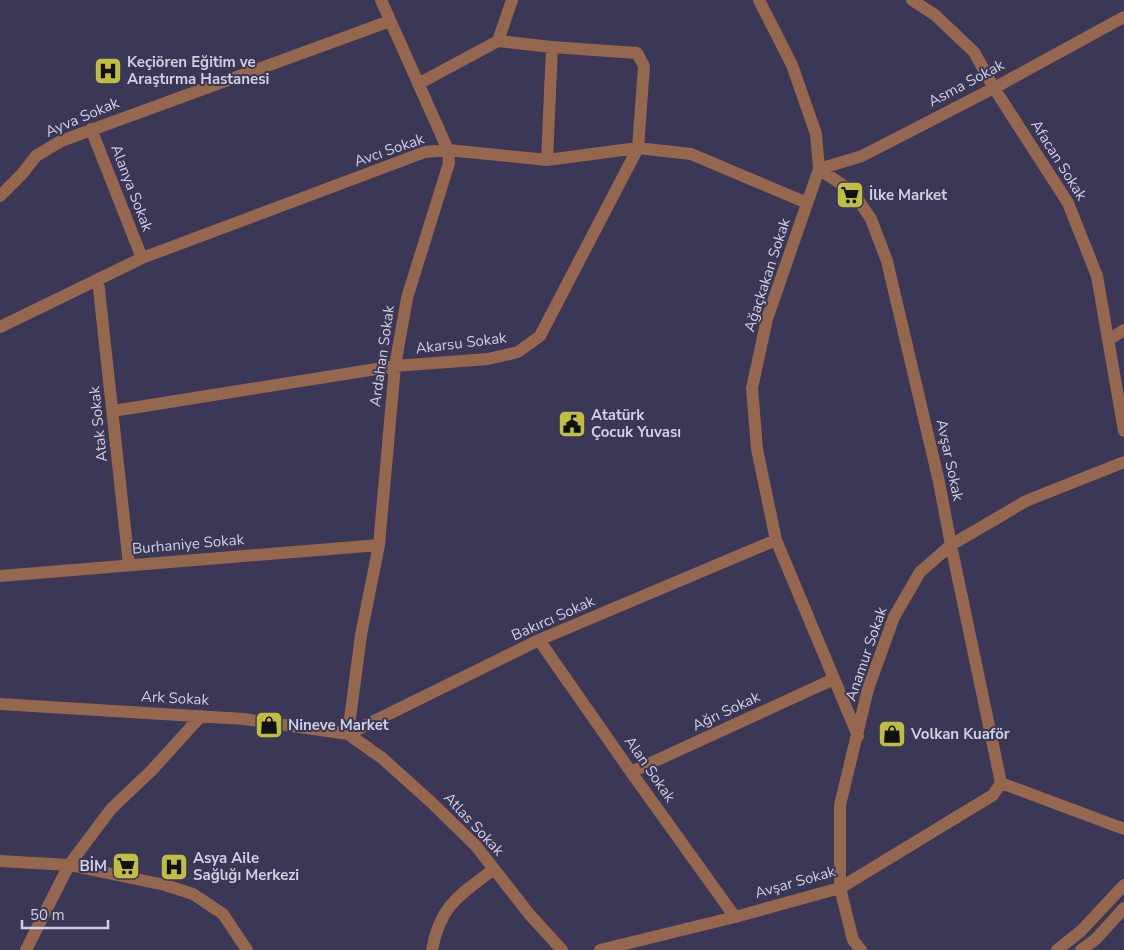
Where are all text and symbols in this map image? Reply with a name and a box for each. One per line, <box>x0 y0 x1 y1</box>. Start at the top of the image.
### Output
place label: Keçiören Eğitim ve Araştırma Hastanesi <box>127 52 269 89</box>
street label: Asma Sokak <box>925 54 1008 111</box>
hospital icon: Keçiören Eğitim ve Araştırma Hastanesi <box>93 56 123 86</box>
street label: Ayva Sokak <box>42 92 122 142</box>
street label: Afacan Sokak <box>1026 116 1092 204</box>
street label: Avcı Sokak <box>351 129 427 171</box>
street label: Alanya Sokak <box>106 142 158 235</box>
supermarket icon: İlke Market <box>835 180 865 210</box>
place label: İlke Market <box>869 185 947 205</box>
street label: Ağaçkakan Sokak <box>739 215 795 334</box>
street label: Ardahan Sokak <box>365 304 399 408</box>
street label: Akarsu Sokak <box>414 327 508 359</box>
street label: Atak Sokak <box>84 385 112 463</box>
place label: Atatürk Çocuk Yuvası <box>591 405 681 442</box>
public building icon: Atatürk Çocuk Yuvası <box>557 409 587 439</box>
street label: Avşar Sokak <box>932 417 969 503</box>
street label: Burhaniye Sokak <box>131 529 245 559</box>
street label: Bakırcı Sokak <box>508 591 598 645</box>
street label: Anamur Sokak <box>841 604 892 704</box>
street label: Ark Sokak <box>140 686 210 710</box>
street label: Ağrı Sokak <box>689 686 764 735</box>
shop icon: Nineve Market <box>254 710 284 740</box>
place label: Nineve Market <box>288 715 389 735</box>
shop icon: Volkan Kuaför <box>877 719 907 749</box>
place label: Volkan Kuaför <box>910 724 1010 744</box>
street label: Alan Sokak <box>620 732 680 806</box>
street label: Atlas Sokak <box>439 788 509 860</box>
place label: Asya Aile Sağlığı Merkezi <box>193 848 299 885</box>
supermarket icon: BİM <box>111 851 141 881</box>
hospital icon: Asya Aile Sağlığı Merkezi <box>159 852 189 882</box>
place label: BİM <box>79 856 107 876</box>
street label: Avşar Sokak <box>752 861 838 903</box>
scale bar <box>22 898 109 930</box>
text: 50 m <box>30 905 65 925</box>

